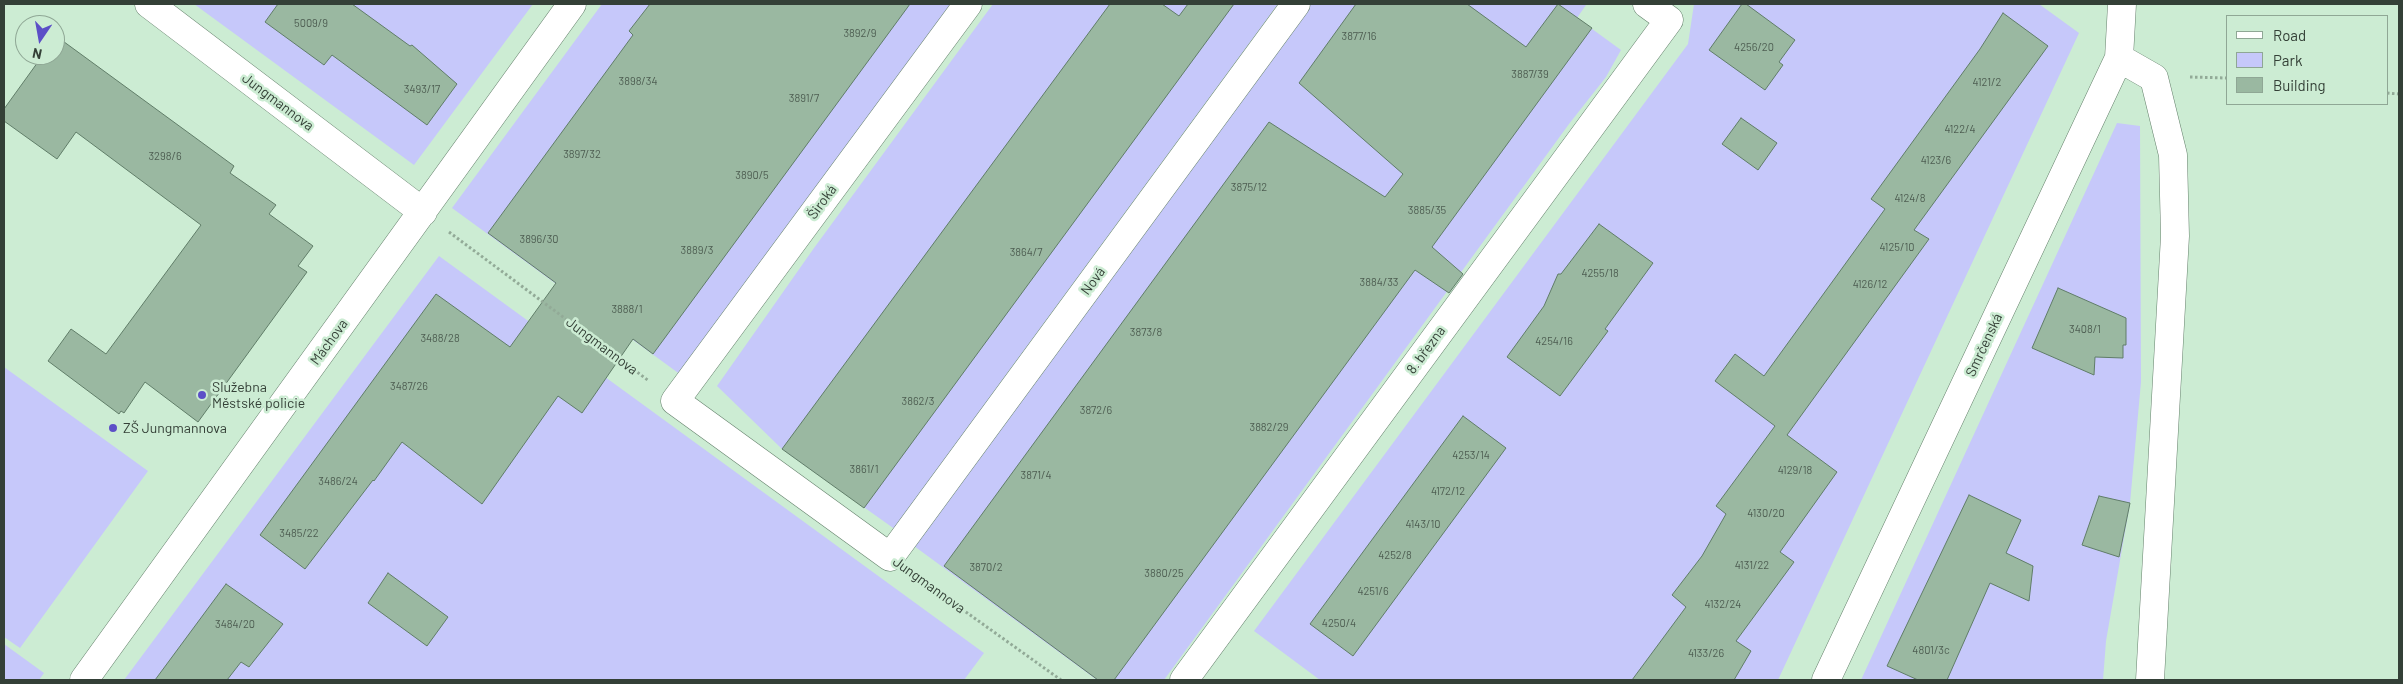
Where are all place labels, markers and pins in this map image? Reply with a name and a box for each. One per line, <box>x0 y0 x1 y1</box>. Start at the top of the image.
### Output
place label: Služebna Městské policie <box>212 379 305 412</box>
marker: Služebna Městské policie <box>196 389 208 401</box>
place label: ZŠ Jungmannova <box>123 420 227 436</box>
marker: ZŠ Jungmannova <box>107 422 119 434</box>

